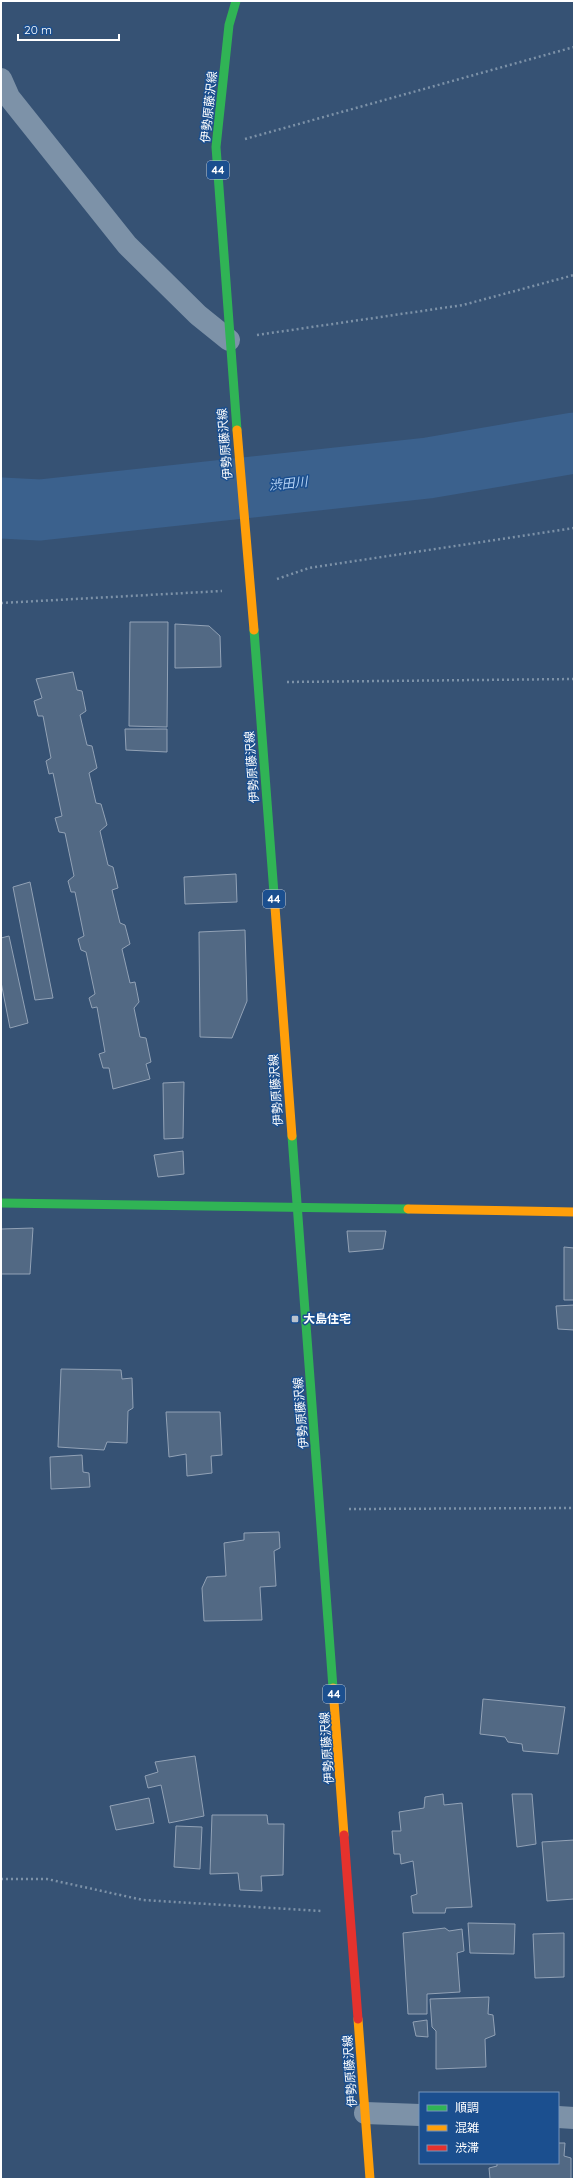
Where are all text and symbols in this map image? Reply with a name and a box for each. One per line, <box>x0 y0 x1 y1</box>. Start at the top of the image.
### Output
scale bar <box>18 16 119 42</box>
text: 20 m <box>24 22 52 37</box>
street label: 伊勢原藤沢線 <box>197 70 220 144</box>
road number: 44 <box>207 161 229 179</box>
street label: 伊勢原藤沢線 <box>214 408 235 481</box>
water label: 渋田川 <box>268 473 310 493</box>
street label: 伊勢原藤沢線 <box>242 731 261 803</box>
road number: 44 <box>263 890 285 908</box>
street label: 伊勢原藤沢線 <box>266 1054 285 1126</box>
place label: 大島住宅 <box>303 1311 351 1326</box>
marker: 大島住宅 <box>290 1314 300 1324</box>
street label: 伊勢原藤沢線 <box>290 1377 311 1450</box>
road number: 44 <box>323 1685 345 1703</box>
street label: 伊勢原藤沢線 <box>317 1712 336 1784</box>
street label: 伊勢原藤沢線 <box>340 2035 359 2107</box>
legend <box>419 2092 559 2164</box>
text: 順調 <box>455 2100 479 2115</box>
text: 混雑 <box>455 2120 479 2135</box>
text: 渋滞 <box>455 2140 479 2155</box>

